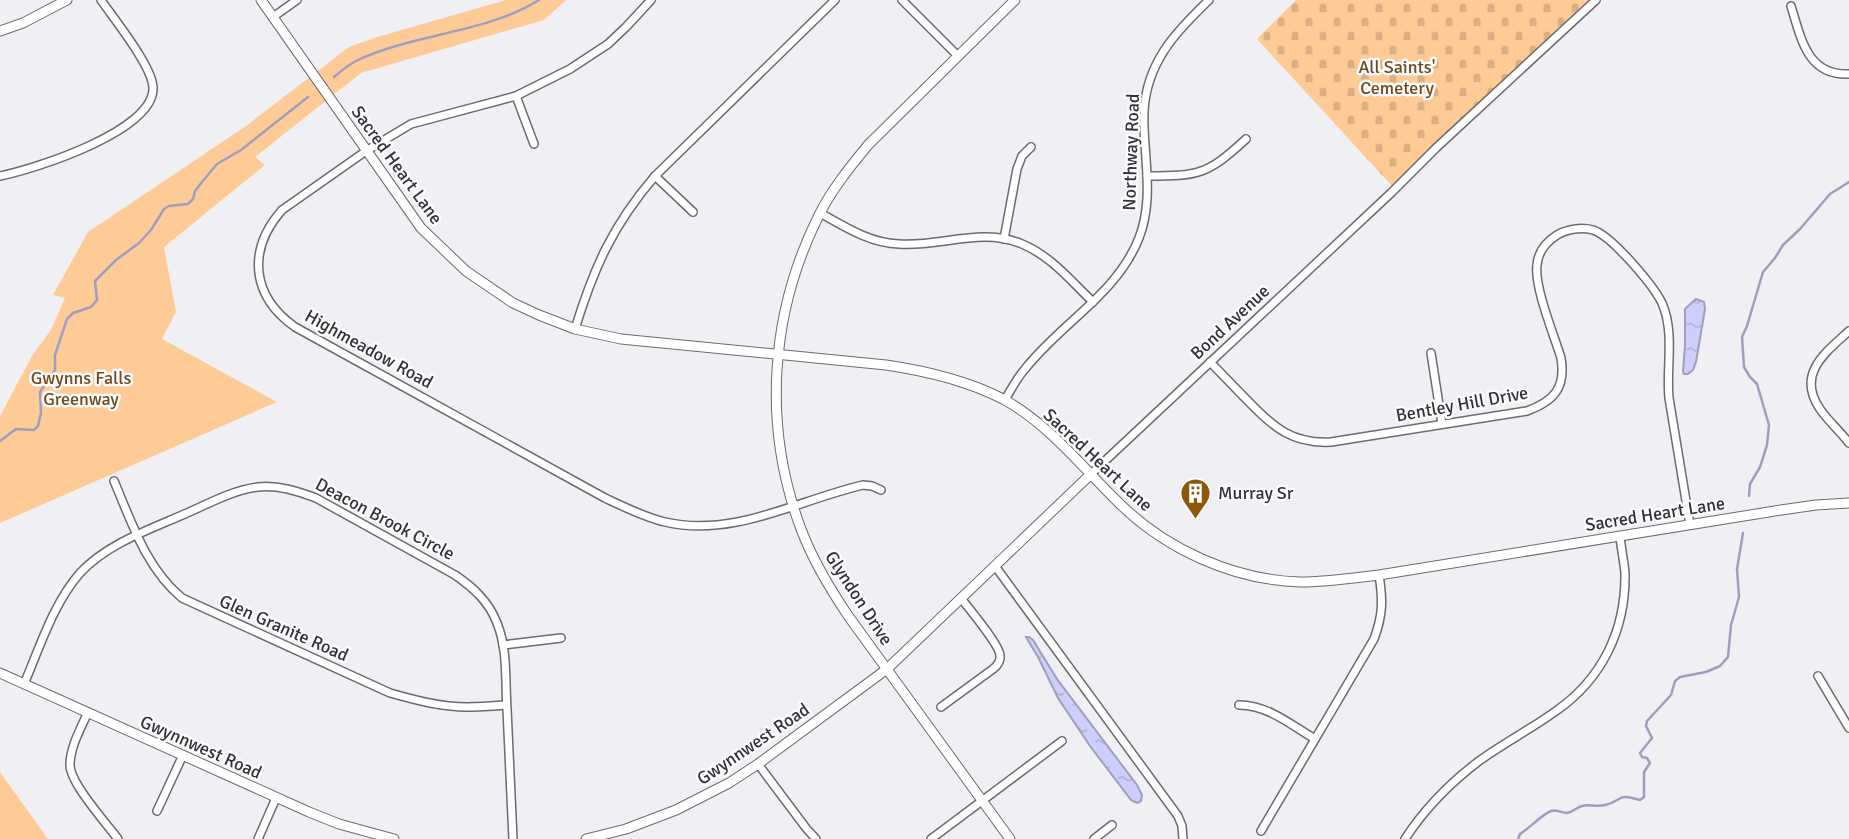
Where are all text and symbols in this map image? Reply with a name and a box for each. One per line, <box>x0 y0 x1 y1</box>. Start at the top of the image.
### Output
park label: All Saints' Cemetery <box>1359 56 1435 99</box>
street label: Northway Road <box>1118 93 1144 211</box>
street label: Sacred Heart Lane <box>347 101 447 229</box>
street label: Bond Avenue <box>1186 280 1274 364</box>
street label: Highmeadow Road <box>301 305 437 393</box>
park label: Gwynns Falls Greenway <box>31 367 131 410</box>
street label: Bentley Hill Drive <box>1394 382 1530 426</box>
street label: Sacred Heart Lane <box>1039 404 1157 516</box>
street label: Deacon Brook Circle <box>312 473 458 565</box>
building icon: Murray Sr <box>1178 476 1212 520</box>
place label: Murray Sr <box>1218 482 1294 504</box>
street label: Sacred Heart Lane <box>1584 492 1726 536</box>
street label: Glyndon Drive <box>820 547 898 649</box>
street label: Glen Granite Road <box>216 590 352 666</box>
street label: Gwynnwest Road <box>693 698 813 790</box>
street label: Gwynnwest Road <box>137 710 265 784</box>

